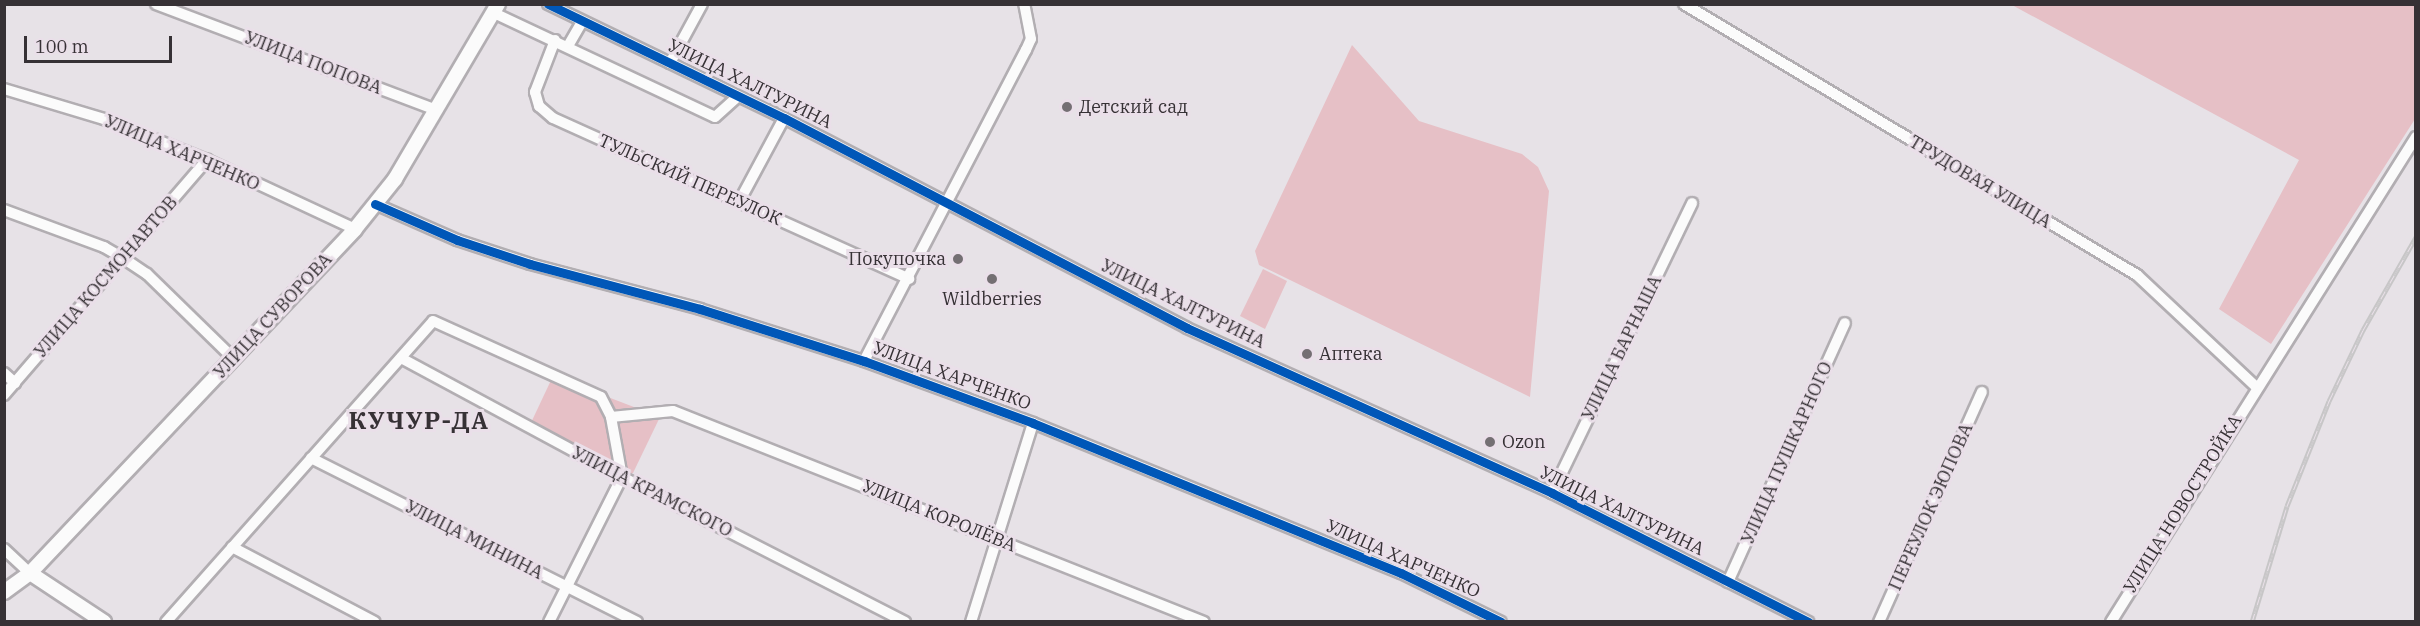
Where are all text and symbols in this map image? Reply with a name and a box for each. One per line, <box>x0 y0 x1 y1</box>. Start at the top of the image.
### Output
scale bar <box>27 24 176 62</box>
street label: УЛИЦА ПОПОВА <box>241 27 385 99</box>
text: 100 m <box>35 35 89 58</box>
street label: УЛИЦА ХАЛТУРИНА <box>664 35 836 133</box>
place label: Детский сад <box>1079 96 1188 118</box>
marker: Детский сад <box>1060 100 1074 114</box>
street label: УЛИЦА ХАРЧЕНКО <box>101 110 263 196</box>
street label: ТУЛЬСКИЙ ПЕРЕУЛОК <box>595 130 785 230</box>
street label: ТРУДОВАЯ УЛИЦА <box>1905 131 2055 233</box>
street label: УЛИЦА КОСМОНАВТОВ <box>30 192 182 362</box>
place label: Покупочка <box>848 248 946 270</box>
street label: УЛИЦА СУВОРОВА <box>209 249 337 383</box>
marker: Покупочка <box>951 252 965 266</box>
street label: УЛИЦА ХАЛТУРИНА <box>1097 255 1269 353</box>
marker: Wildberries <box>985 272 999 286</box>
street label: УЛИЦА БАРНАША <box>1577 272 1667 424</box>
place label: Wildberries <box>942 288 1042 310</box>
street label: УЛИЦА ХАРЧЕНКО <box>870 337 1034 415</box>
place label: Аптека <box>1319 343 1383 365</box>
marker: Аптека <box>1300 347 1314 361</box>
street label: УЛИЦА ПУШКАРНОГО <box>1737 358 1837 548</box>
district label: КУЧУР-ДА <box>349 407 489 435</box>
street label: УЛИЦА НОВОСТРОЙКА <box>2119 411 2247 597</box>
street label: ПЕРЕУЛОК ЭЮПОВА <box>1884 420 1978 594</box>
place label: Ozon <box>1502 431 1546 453</box>
marker: Ozon <box>1483 435 1497 449</box>
street label: УЛИЦА КРАМСКОГО <box>568 442 736 542</box>
street label: УЛИЦА ХАЛТУРИНА <box>1536 462 1708 560</box>
street label: УЛИЦА КОРОЛЁВА <box>859 475 1019 557</box>
street label: УЛИЦА МИНИНА <box>401 496 547 584</box>
street label: УЛИЦА ХАРЧЕНКО <box>1322 515 1484 603</box>

